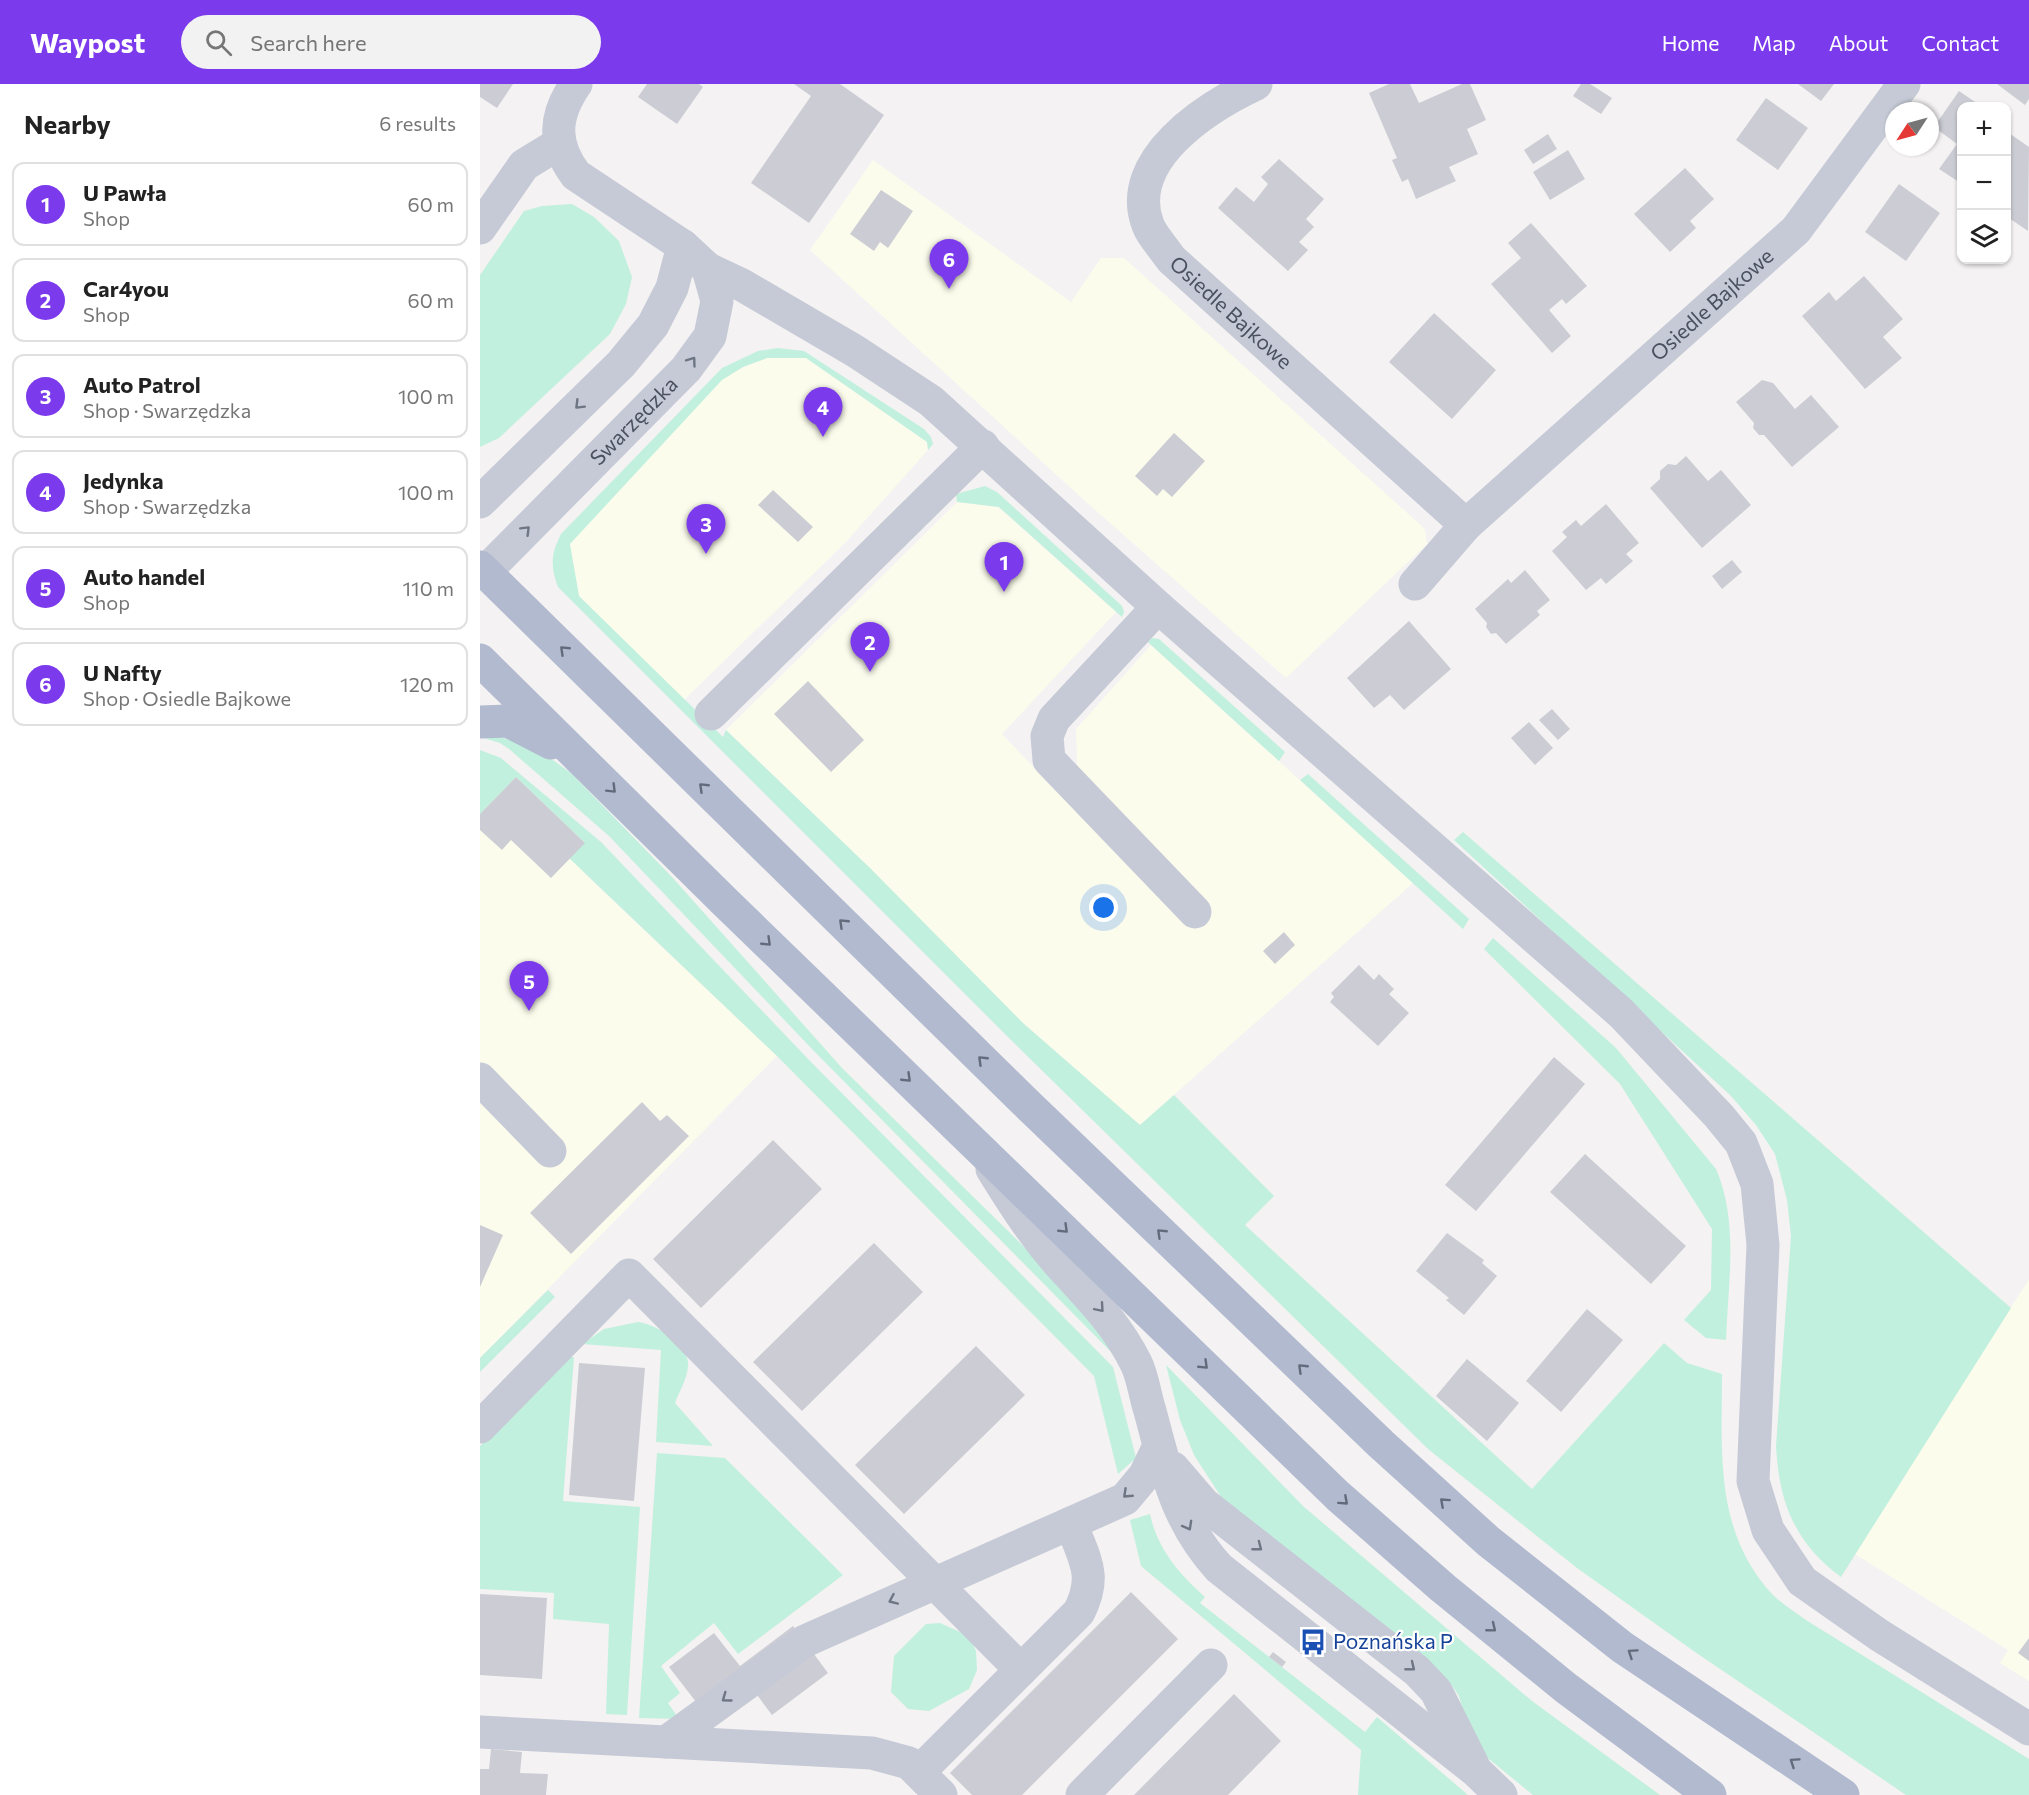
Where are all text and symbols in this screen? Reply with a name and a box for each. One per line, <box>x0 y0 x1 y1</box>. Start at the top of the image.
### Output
search box <box>181 15 601 69</box>
text: Waypost <box>30 25 145 59</box>
icon: search <box>202 26 235 59</box>
text: Search here <box>250 29 367 56</box>
text: Home <box>1662 30 1719 55</box>
text: Map <box>1752 30 1796 55</box>
text: About <box>1829 30 1888 55</box>
text: Contact <box>1921 30 1999 55</box>
north arrow <box>1885 102 1939 156</box>
map controls <box>1957 102 2011 264</box>
button: + <box>1957 102 2011 156</box>
text: Nearby <box>24 108 111 139</box>
text: 6 results <box>379 111 456 135</box>
button: − <box>1957 156 2011 210</box>
text: U Pawła <box>83 179 166 206</box>
text: 1 <box>41 192 50 216</box>
text: 60 m <box>408 192 454 216</box>
text: Shop <box>83 206 130 230</box>
button: layers <box>1957 210 2011 264</box>
pin: 6 <box>930 240 968 289</box>
street label: Osiedle Bajkowe <box>1644 242 1778 365</box>
street label: Osiedle Bajkowe <box>1165 250 1298 373</box>
text: Car4you <box>83 275 169 302</box>
text: 2 <box>40 288 51 312</box>
text: 60 m <box>408 288 454 312</box>
text: Shop <box>83 302 130 326</box>
one-way arrow <box>685 357 696 368</box>
text: Auto Patrol <box>83 371 201 398</box>
street label: Swarzędzka <box>584 371 682 470</box>
text: 3 <box>40 384 51 408</box>
text: 100 m <box>398 384 454 408</box>
pin: 4 <box>804 388 842 437</box>
one-way arrow <box>576 397 587 408</box>
text: Shop · Swarzędzka <box>83 398 251 422</box>
text: Jedynka <box>83 467 164 494</box>
text: 4 <box>39 480 52 504</box>
text: 100 m <box>398 480 454 504</box>
text: Shop · Swarzędzka <box>83 494 251 518</box>
pin: 3 <box>686 504 726 554</box>
one-way arrow <box>519 527 530 537</box>
pin: 1 <box>984 542 1024 592</box>
text: Auto handel <box>83 563 205 590</box>
text: 5 <box>40 576 51 600</box>
text: 110 m <box>403 576 454 600</box>
text: Shop <box>83 590 130 614</box>
pin: 2 <box>850 622 890 672</box>
one-way arrow <box>561 647 572 658</box>
text: U Nafty <box>83 659 162 686</box>
text: 6 <box>39 672 52 696</box>
text: 120 m <box>400 672 454 696</box>
text: Shop · Osiedle Bajkowe <box>83 686 291 710</box>
one-way arrow <box>605 782 616 793</box>
one-way arrow <box>700 783 711 794</box>
your location <box>1089 893 1118 922</box>
one-way arrow <box>839 920 850 931</box>
one-way arrow <box>759 935 770 946</box>
pin: 5 <box>509 962 548 1011</box>
one-way arrow <box>979 1056 990 1067</box>
one-way arrow <box>900 1070 911 1081</box>
one-way arrow <box>1057 1222 1068 1233</box>
one-way arrow <box>1158 1229 1168 1240</box>
one-way arrow <box>1093 1301 1104 1312</box>
one-way arrow <box>1197 1358 1207 1369</box>
one-way arrow <box>1298 1365 1309 1376</box>
one-way arrow <box>1124 1487 1134 1498</box>
one-way arrow <box>1337 1493 1348 1504</box>
one-way arrow <box>1440 1498 1451 1509</box>
one-way arrow <box>1181 1520 1192 1530</box>
one-way arrow <box>1251 1540 1262 1551</box>
one-way arrow <box>888 1593 899 1605</box>
one-way arrow <box>1485 1620 1496 1631</box>
bus stop icon: Poznańska P <box>1298 1627 1328 1657</box>
place label: Poznańska P <box>1333 1628 1453 1653</box>
one-way arrow <box>1628 1649 1639 1660</box>
one-way arrow <box>1405 1660 1416 1671</box>
one-way arrow <box>721 1691 732 1702</box>
one-way arrow <box>1790 1758 1801 1769</box>

